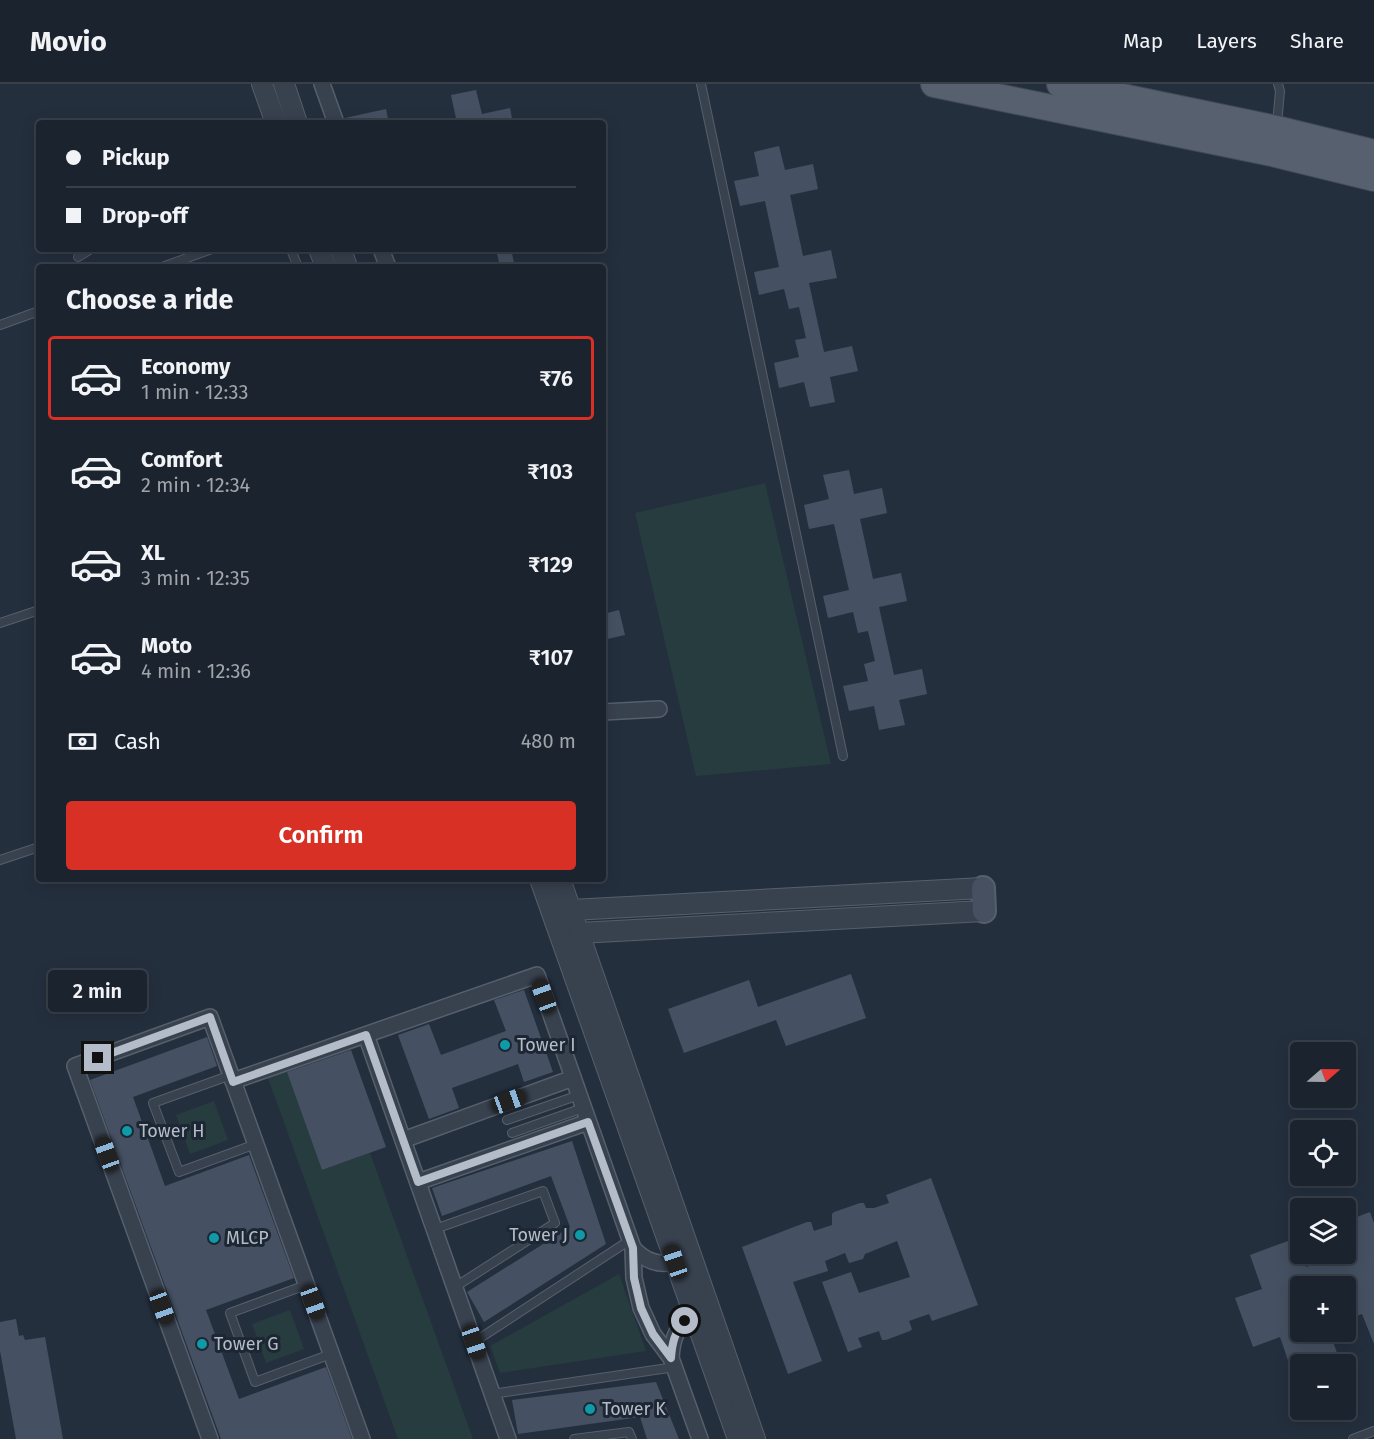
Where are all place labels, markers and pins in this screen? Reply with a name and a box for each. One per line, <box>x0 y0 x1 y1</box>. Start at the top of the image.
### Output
place label: Tower I <box>517 1034 576 1056</box>
marker: Tower I <box>498 1038 512 1052</box>
place label: Tower H <box>139 1120 205 1142</box>
marker: Tower H <box>120 1124 134 1138</box>
place label: Tower J <box>509 1224 568 1246</box>
place label: MLCP <box>226 1227 269 1249</box>
marker: Tower J <box>573 1228 587 1242</box>
marker: MLCP <box>207 1231 221 1245</box>
place label: Tower G <box>214 1333 279 1355</box>
marker: Tower G <box>195 1337 209 1351</box>
place label: Tower K <box>602 1398 666 1420</box>
marker: Tower K <box>583 1402 597 1416</box>

